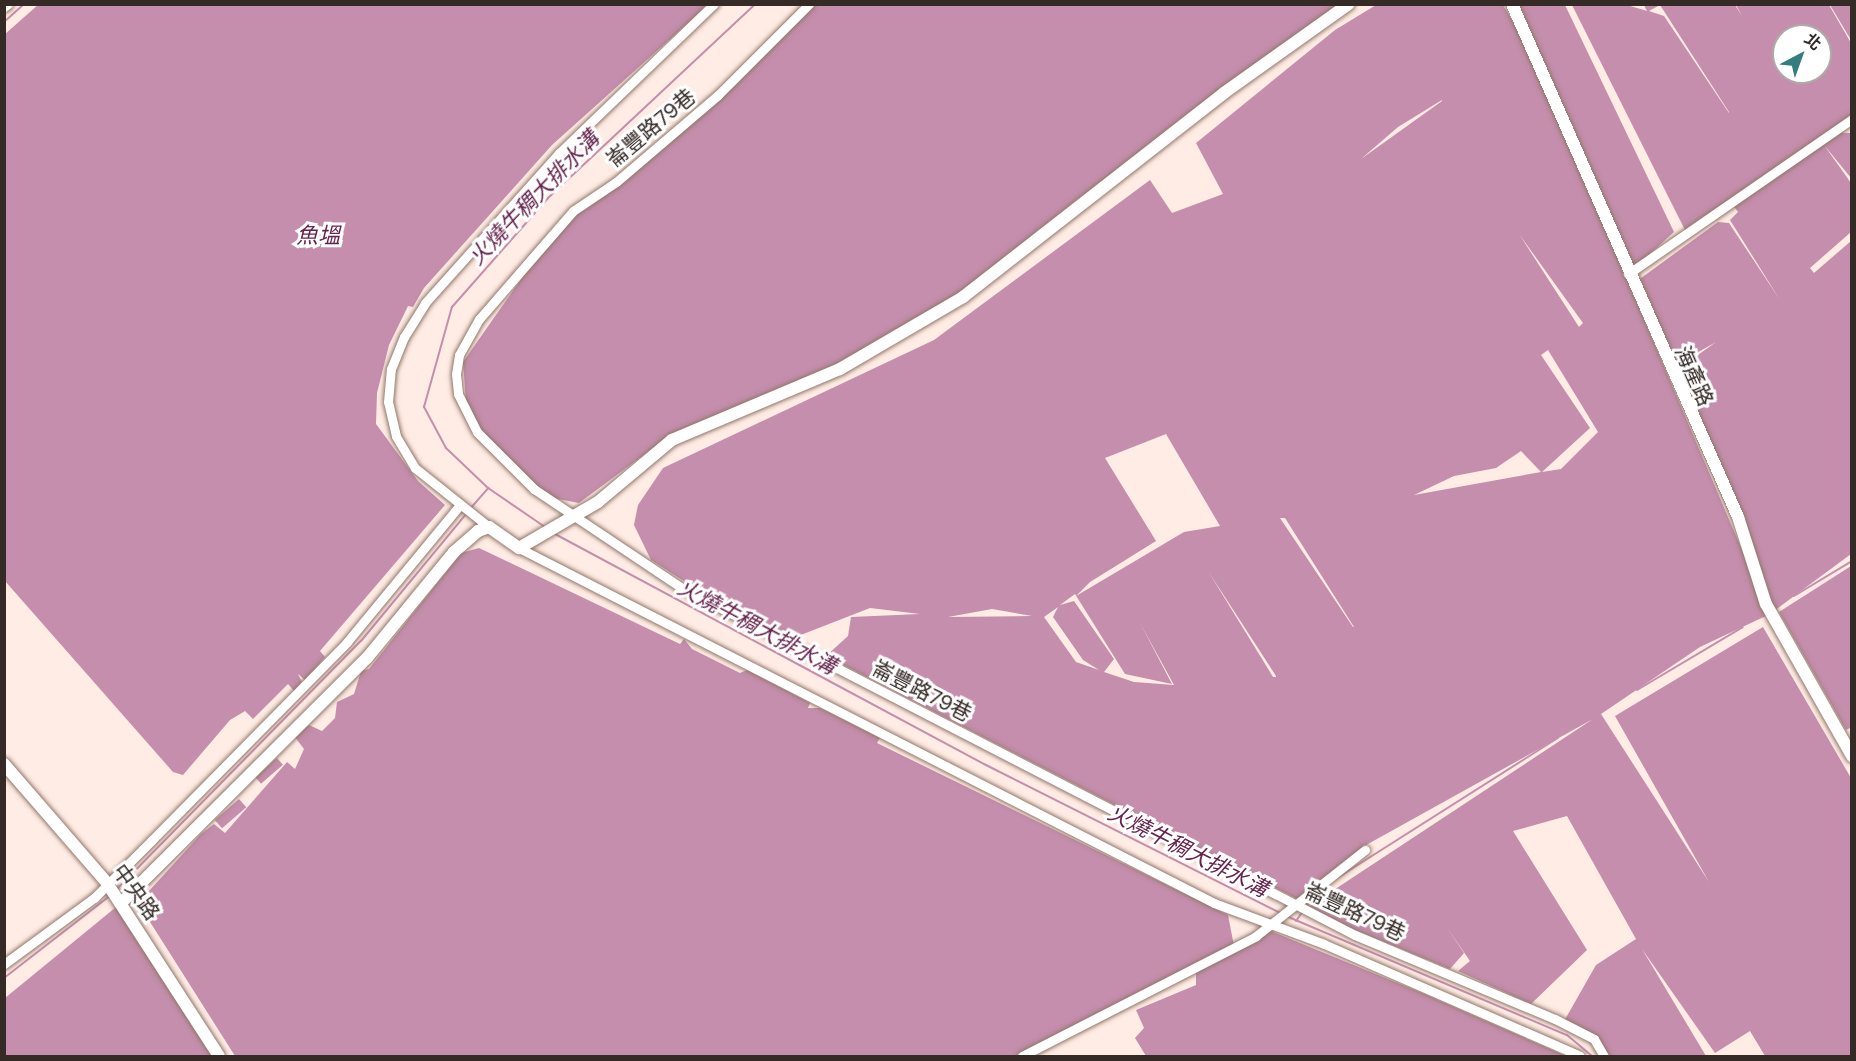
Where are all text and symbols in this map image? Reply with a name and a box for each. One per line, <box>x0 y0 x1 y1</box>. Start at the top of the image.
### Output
north arrow <box>1772 24 1832 84</box>
text: 北 <box>1800 28 1826 55</box>
street label: 崙豐路79巷 <box>602 84 700 172</box>
water label: 火燒牛稠大排水溝 <box>463 126 605 270</box>
water label: 魚塭 <box>296 223 340 249</box>
street label: 海產路 <box>1670 342 1718 410</box>
water label: 火燒牛稠大排水溝 <box>673 574 841 680</box>
street label: 崙豐路79巷 <box>868 655 976 727</box>
water label: 火燒牛稠大排水溝 <box>1104 799 1272 903</box>
street label: 中央路 <box>107 859 165 925</box>
street label: 崙豐路79巷 <box>1301 878 1409 946</box>

